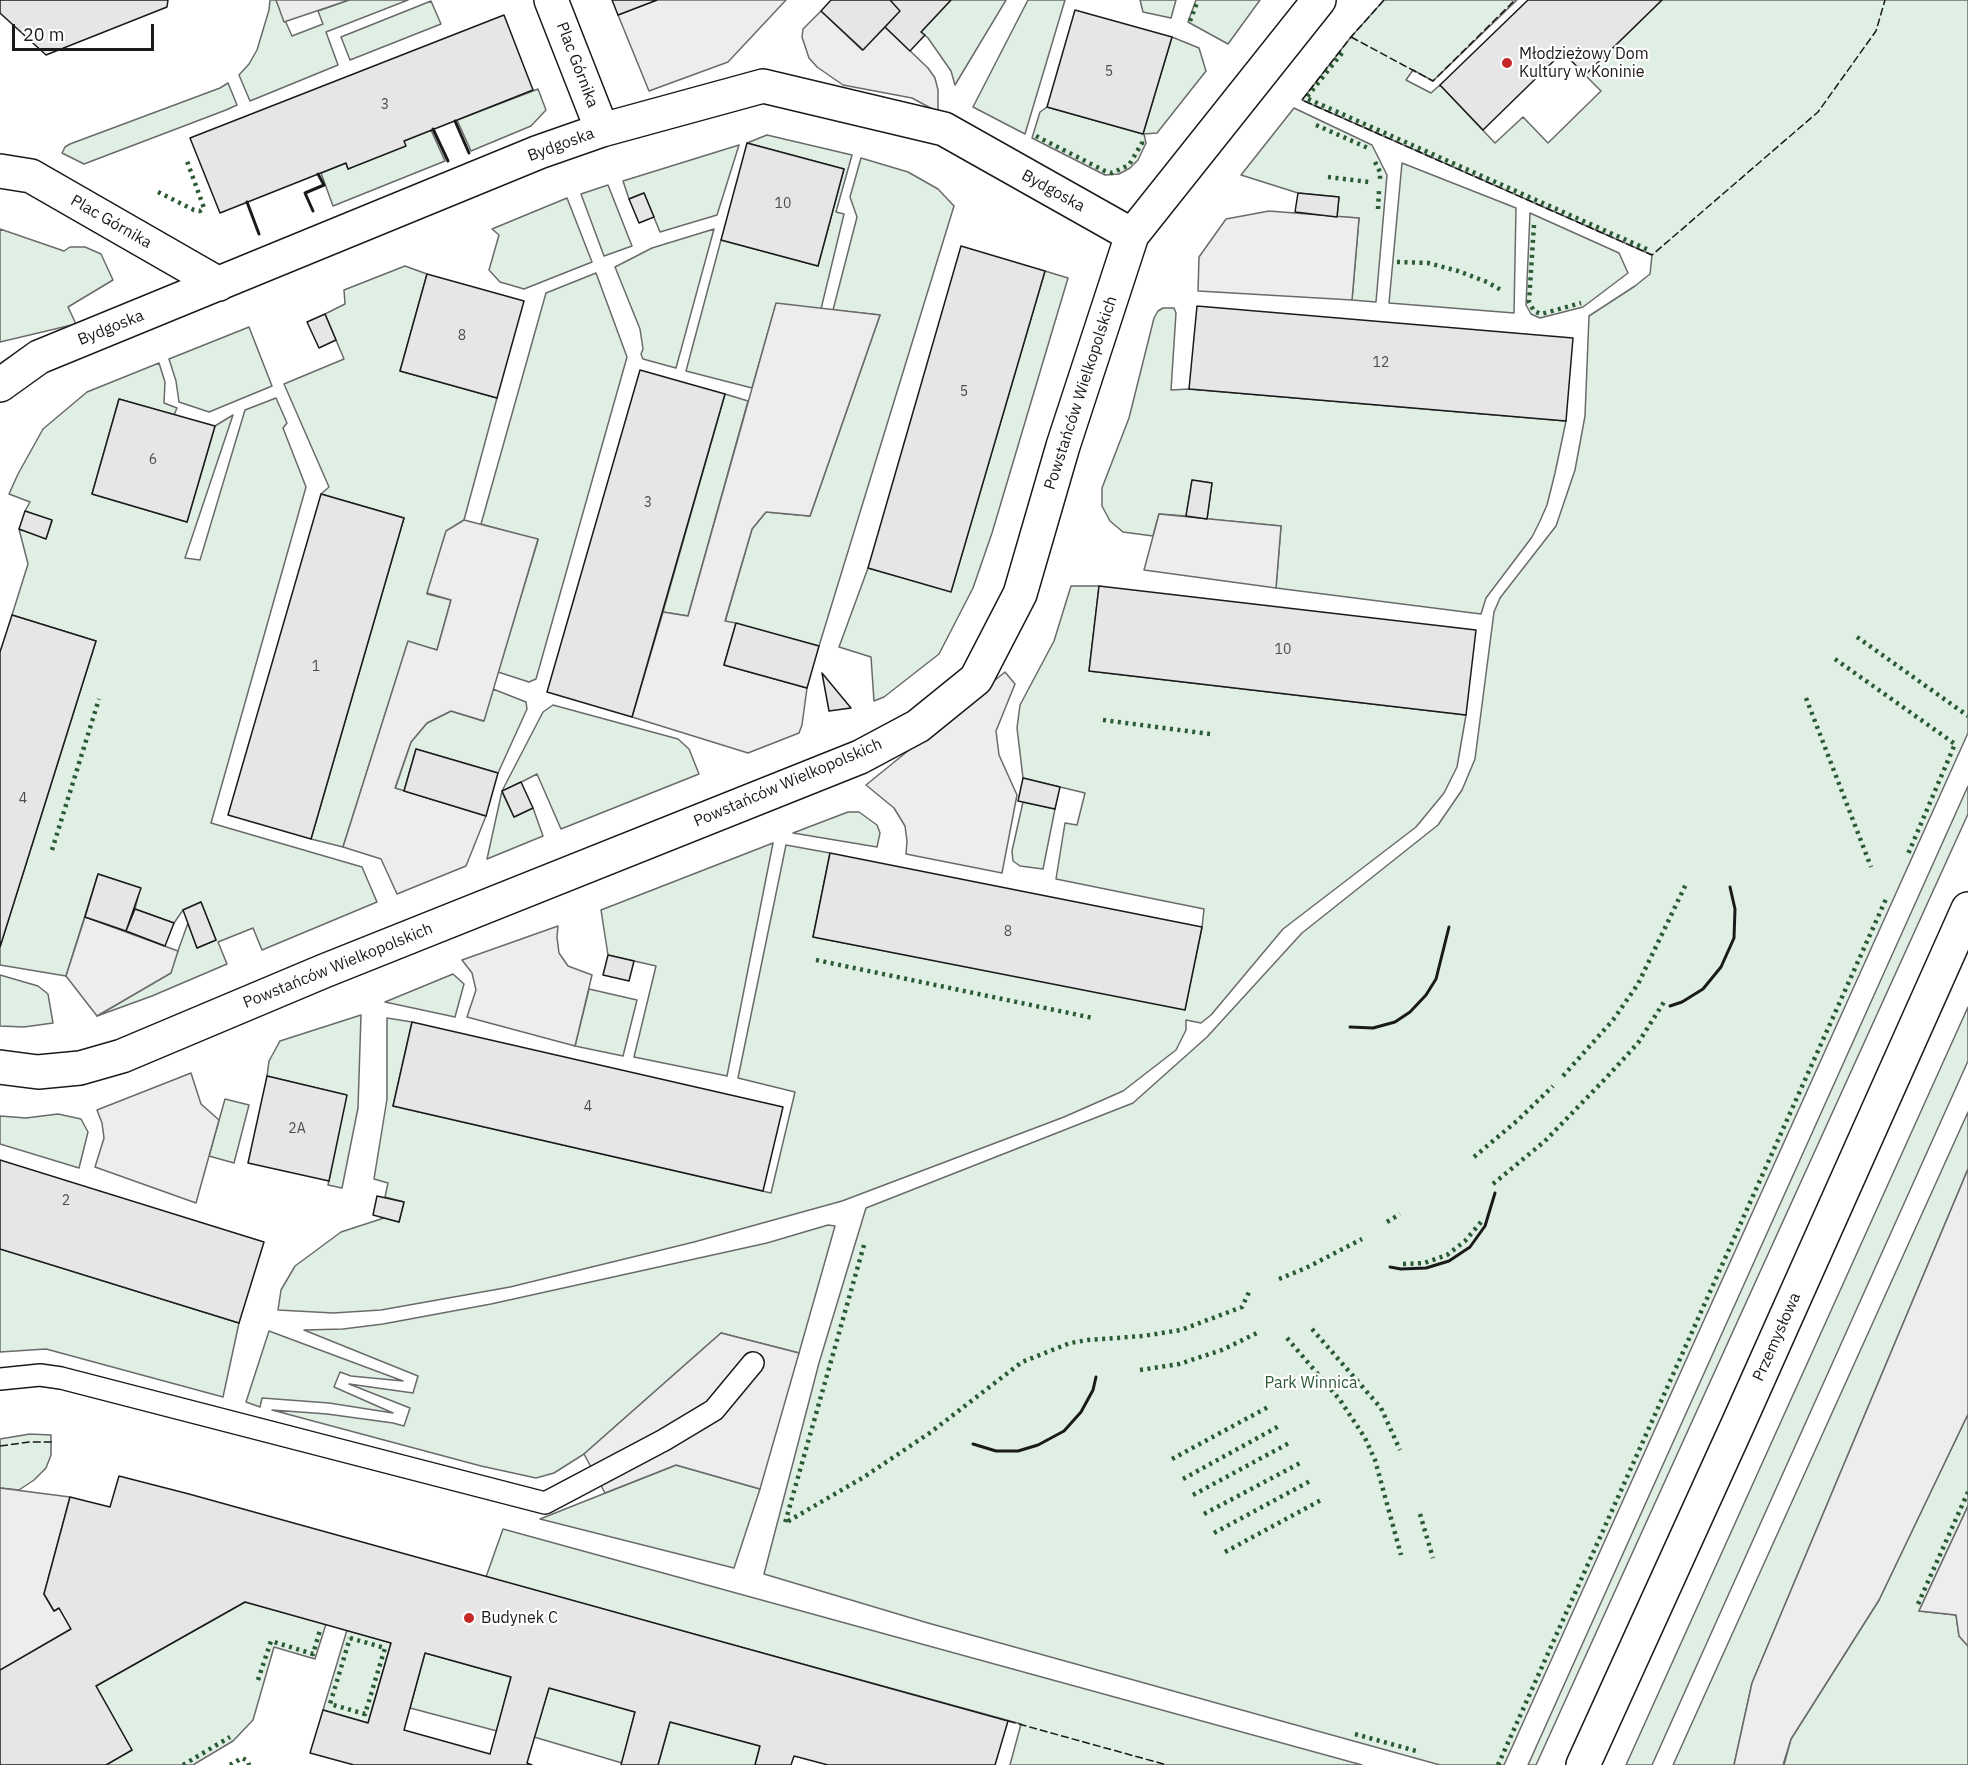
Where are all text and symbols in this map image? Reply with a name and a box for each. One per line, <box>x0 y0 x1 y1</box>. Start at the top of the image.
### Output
scale bar <box>15 12 158 50</box>
street label: Plac Górnika <box>552 19 602 111</box>
text: 20 m <box>23 23 65 46</box>
place label: Młodzieżowy Dom Kultury w Koninie <box>1519 44 1649 82</box>
marker: Młodzieżowy Dom Kultury w Koninie <box>1500 56 1514 70</box>
house number: 5 <box>1105 64 1113 80</box>
house number: 3 <box>381 97 389 113</box>
street label: Bydgoska <box>525 124 597 166</box>
street label: Bydgoska <box>1018 166 1088 216</box>
street label: Plac Górnika <box>67 191 155 253</box>
house number: 10 <box>775 196 791 212</box>
street label: Powstańców Wielkopolskich <box>1041 294 1121 492</box>
street label: Bydgoska <box>75 306 147 350</box>
house number: 8 <box>458 328 466 344</box>
house number: 12 <box>1373 355 1389 371</box>
house number: 5 <box>960 384 968 400</box>
house number: 6 <box>149 452 157 468</box>
house number: 3 <box>644 495 652 511</box>
house number: 10 <box>1275 642 1291 658</box>
house number: 1 <box>312 659 320 675</box>
street label: Powstańców Wielkopolskich <box>691 735 885 831</box>
house number: 4 <box>19 791 27 807</box>
street label: Powstańców Wielkopolskich <box>240 919 436 1013</box>
house number: 8 <box>1004 924 1012 940</box>
house number: 4 <box>584 1099 592 1115</box>
house number: 2A <box>288 1121 306 1137</box>
house number: 2 <box>62 1193 70 1209</box>
street label: Przemysłowa <box>1749 1290 1805 1384</box>
park label: Park Winnica <box>1264 1373 1358 1393</box>
place label: Budynek C <box>481 1608 558 1628</box>
marker: Budynek C <box>462 1611 476 1625</box>

